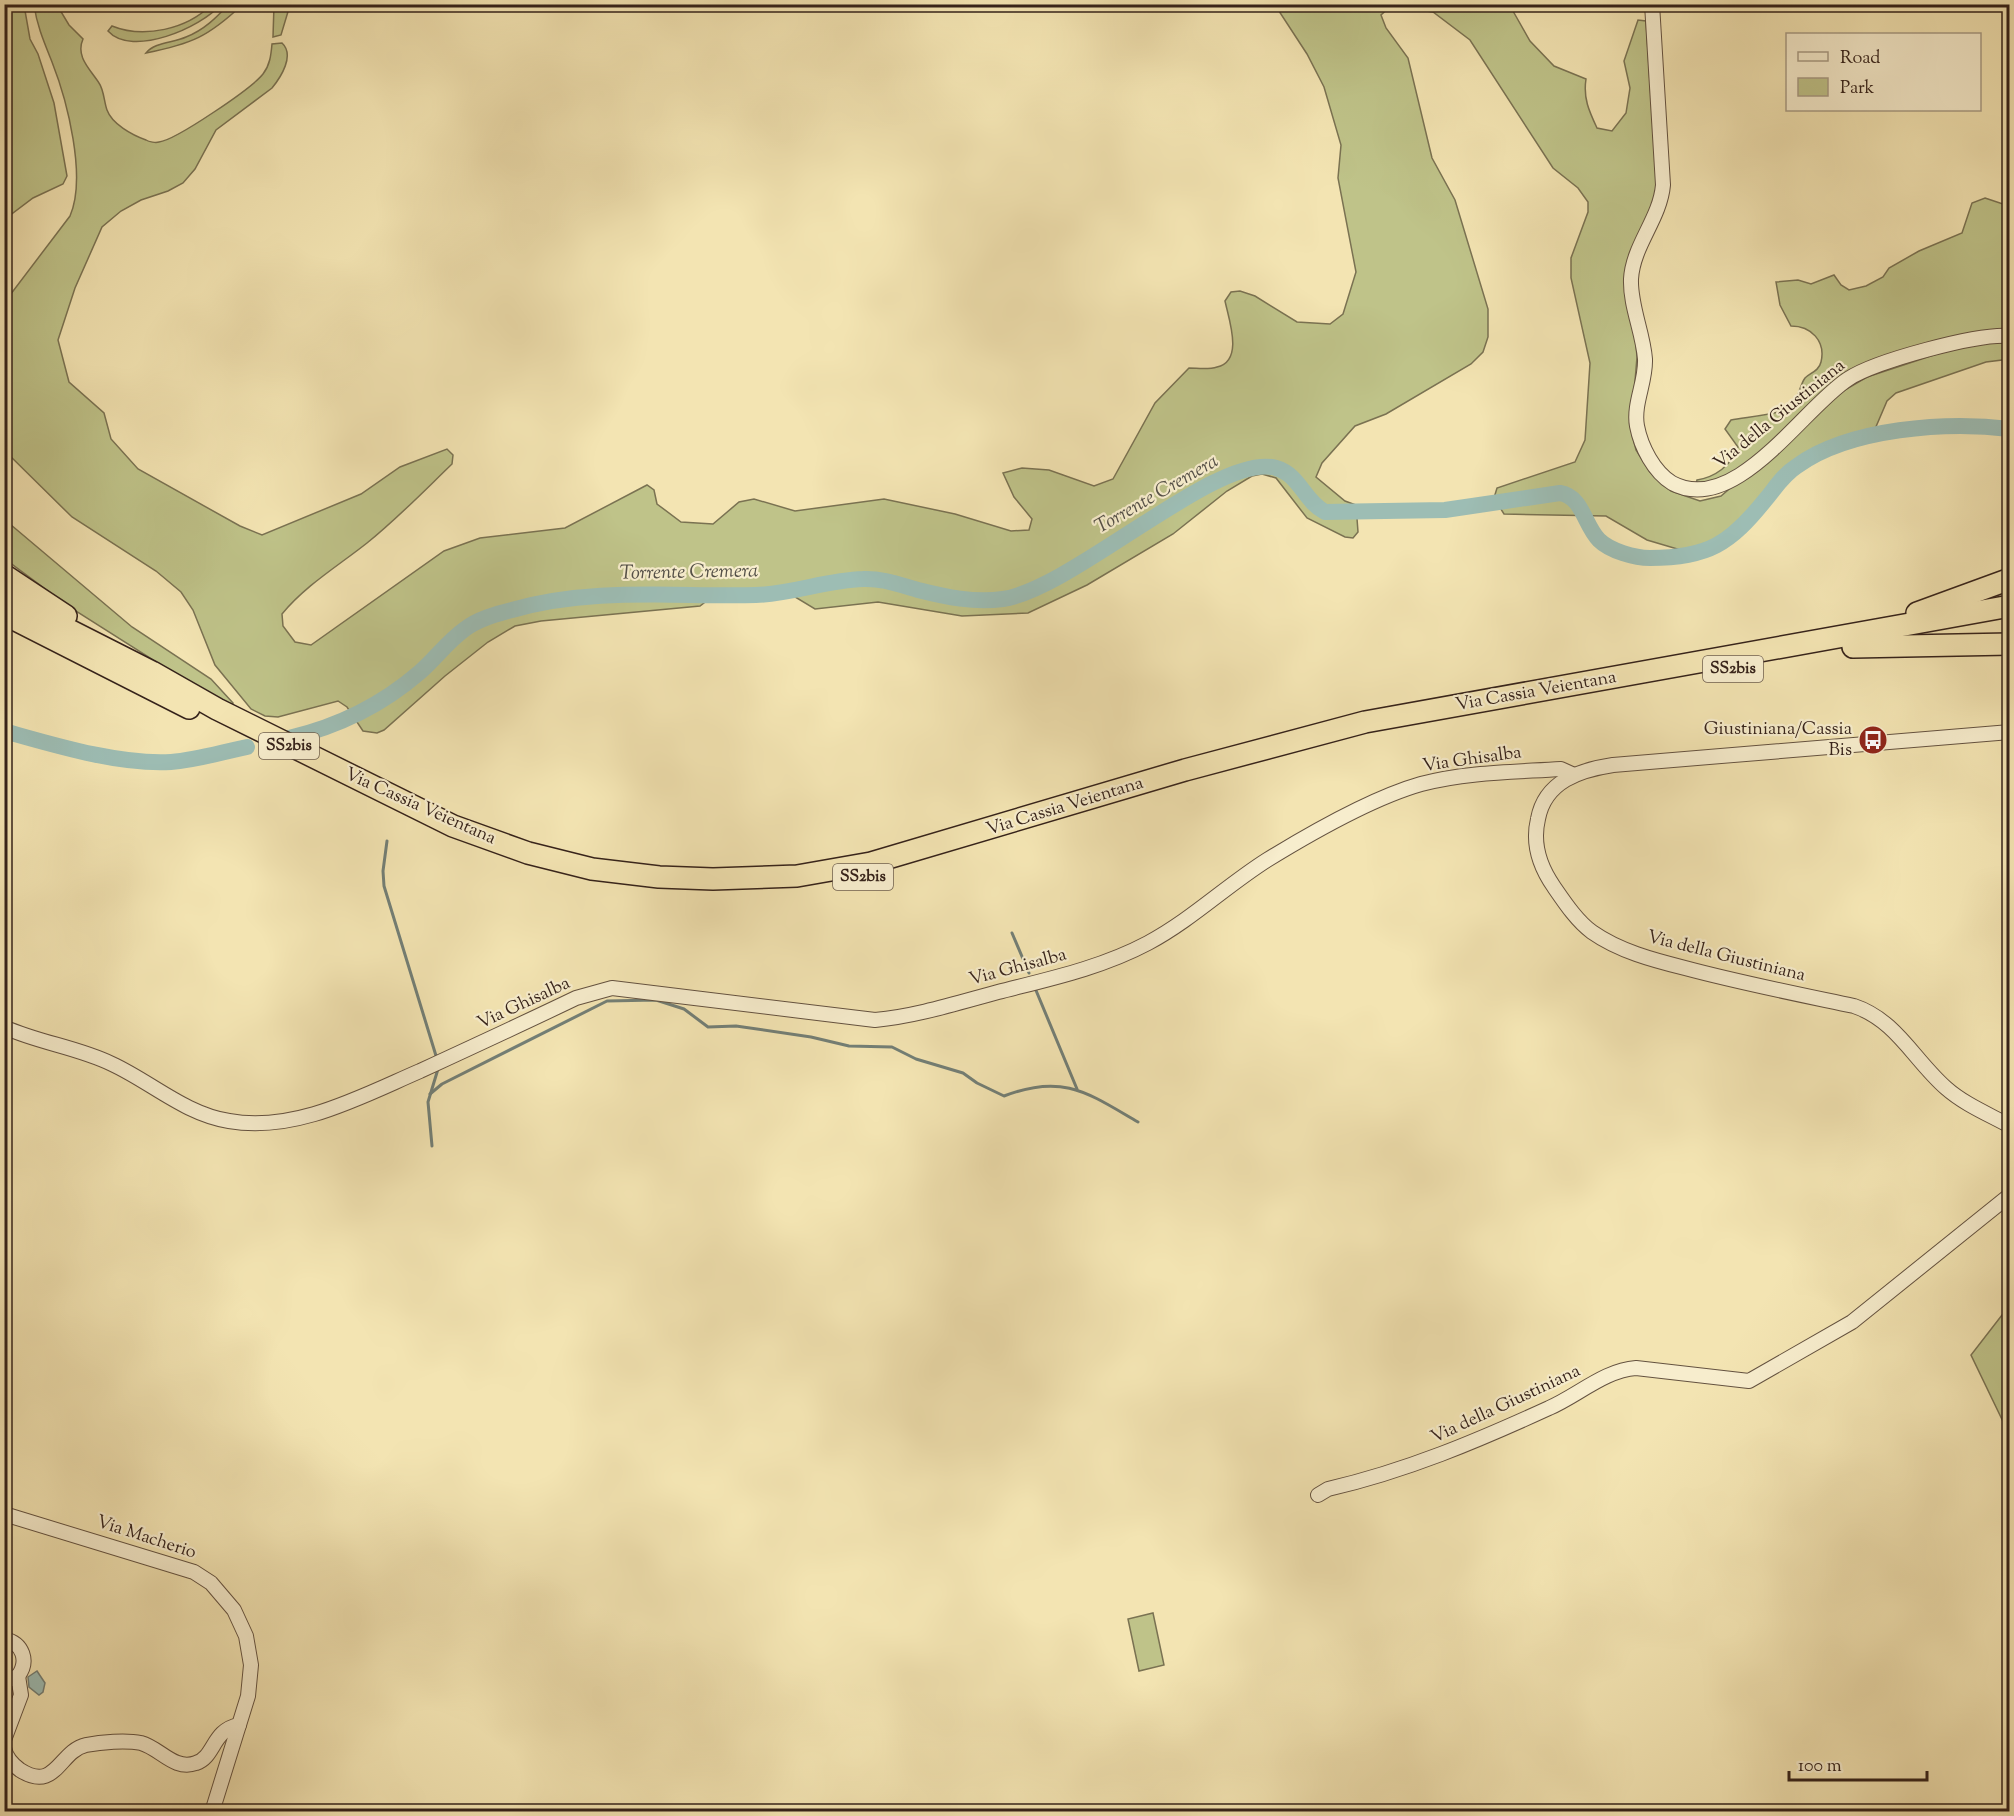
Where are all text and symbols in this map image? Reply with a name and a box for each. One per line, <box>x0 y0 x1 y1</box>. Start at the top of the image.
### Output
legend <box>1786 33 1981 111</box>
text: Road <box>1840 46 1880 72</box>
text: Park <box>1840 76 1875 102</box>
street label: Via della Giustiniana <box>1709 354 1851 476</box>
water label: Torrente Cremera <box>1090 448 1224 542</box>
water label: Torrente Cremera <box>619 557 759 589</box>
road number: SS2bis <box>1703 656 1763 682</box>
street label: Via Cassia Veientana <box>1453 665 1619 719</box>
place label: Giustiniana/Cassia Bis <box>1704 717 1852 764</box>
bus stop icon: Giustiniana/Cassia Bis <box>1857 724 1889 756</box>
road number: SS2bis <box>259 733 319 759</box>
street label: Via Ghisalba <box>1421 740 1523 780</box>
street label: Via Cassia Veientana <box>340 762 500 852</box>
street label: Via Cassia Veientana <box>983 771 1147 843</box>
road number: SS2bis <box>833 864 893 890</box>
street label: Via della Giustiniana <box>1644 925 1808 989</box>
street label: Via Ghisalba <box>966 943 1070 993</box>
street label: Via Ghisalba <box>473 971 575 1037</box>
street label: Via della Giustiniana <box>1427 1359 1585 1451</box>
street label: Via Macherio <box>93 1510 199 1566</box>
scale bar <box>1789 1744 1927 1782</box>
text: 100 m <box>1798 1754 1842 1780</box>

